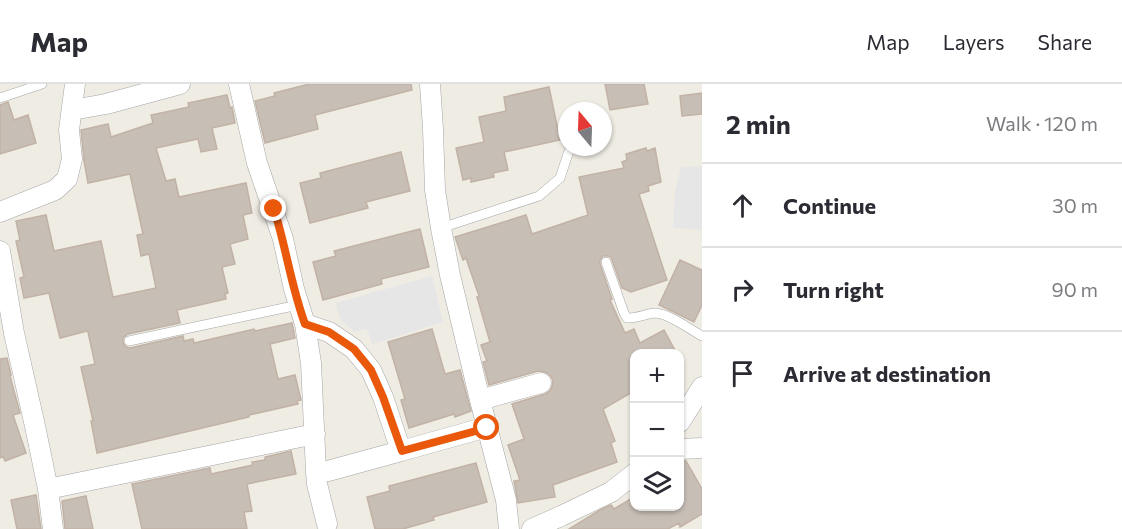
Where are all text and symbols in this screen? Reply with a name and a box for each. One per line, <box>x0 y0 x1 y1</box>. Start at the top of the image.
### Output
text: Map <box>30 24 88 58</box>
text: Map <box>866 29 910 54</box>
text: Layers <box>943 29 1005 54</box>
text: Share <box>1038 29 1092 54</box>
north arrow <box>558 102 612 156</box>
text: 2 min <box>726 108 791 139</box>
text: Walk · 120 m <box>986 111 1098 135</box>
icon: ahead <box>726 189 759 222</box>
text: Continue <box>783 192 876 219</box>
text: 30 m <box>1052 193 1098 217</box>
route end <box>260 195 286 221</box>
icon: right <box>726 273 759 306</box>
text: Turn right <box>783 276 884 303</box>
text: 90 m <box>1052 277 1098 301</box>
map controls <box>630 349 684 511</box>
button: + <box>630 349 684 403</box>
icon: arrive <box>726 357 759 390</box>
text: Arrive at destination <box>783 360 991 387</box>
button: − <box>630 403 684 457</box>
route start <box>473 414 499 440</box>
button: layers <box>630 457 684 511</box>

